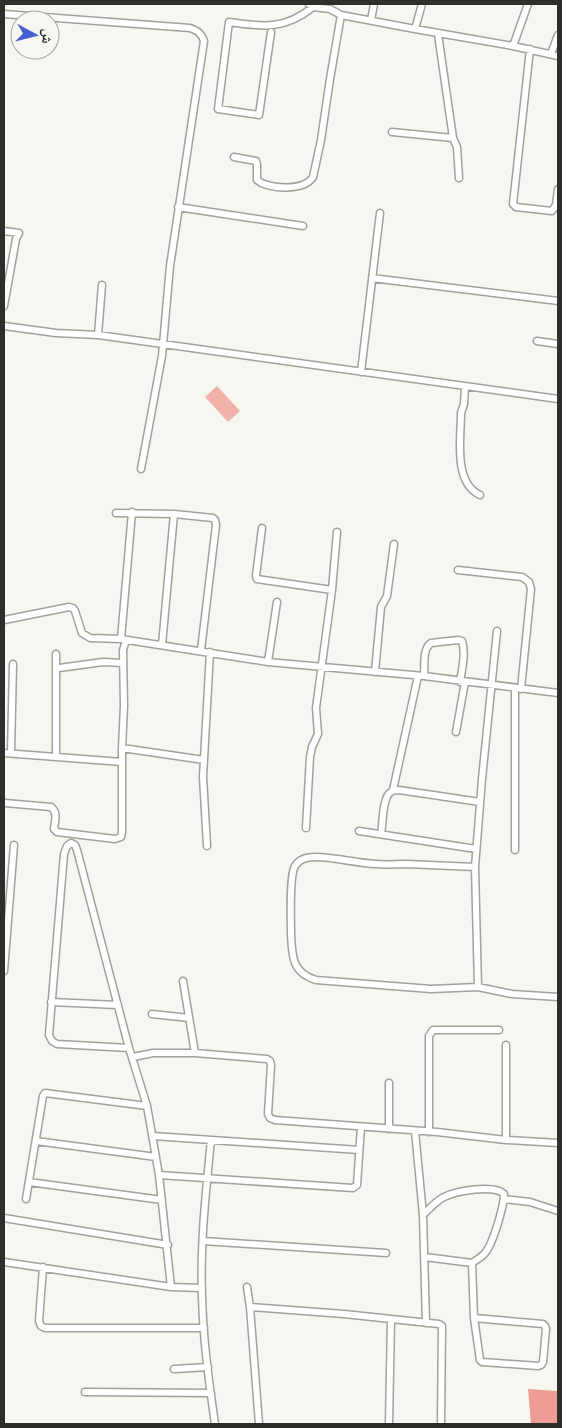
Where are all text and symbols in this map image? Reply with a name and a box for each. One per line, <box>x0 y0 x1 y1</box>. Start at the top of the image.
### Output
north arrow <box>10 10 60 60</box>
text: ش <box>38 28 58 45</box>

